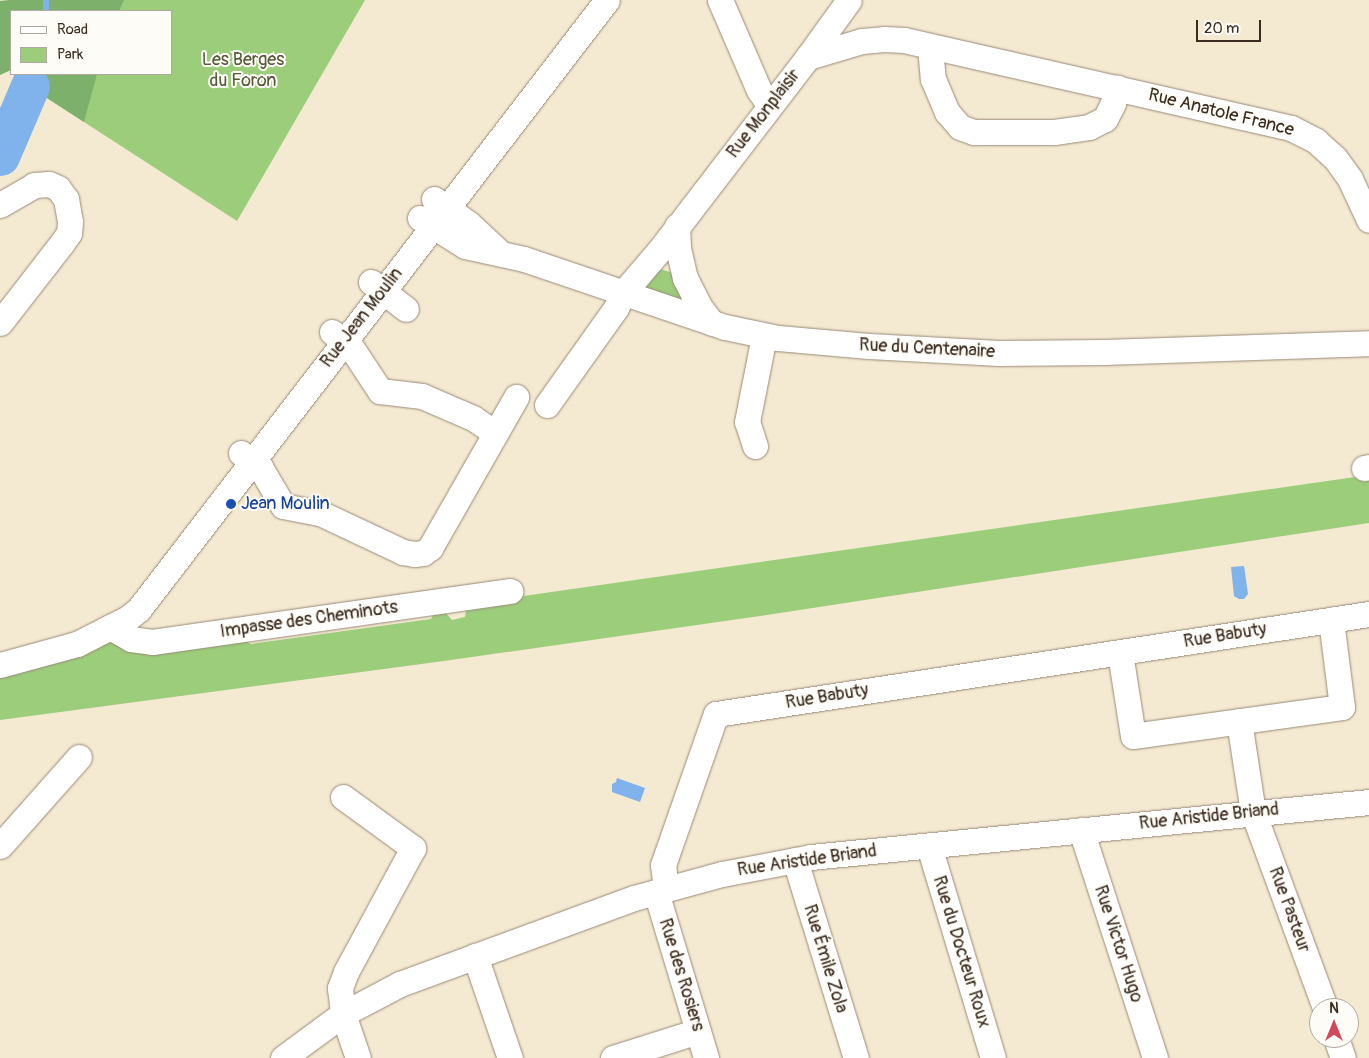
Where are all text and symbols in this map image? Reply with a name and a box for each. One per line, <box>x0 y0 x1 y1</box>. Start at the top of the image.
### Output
legend <box>10 10 172 75</box>
scale bar <box>1199 10 1264 42</box>
text: 20 m <box>1204 19 1239 38</box>
text: Road <box>57 20 88 39</box>
text: Park <box>57 45 83 64</box>
park label: Les Berges du Foron <box>202 50 284 92</box>
street label: Rue Monplaisir <box>723 65 805 163</box>
street label: Rue Anatole France <box>1146 84 1296 142</box>
street label: Rue Jean Moulin <box>316 264 408 372</box>
street label: Rue du Centenaire <box>858 335 996 363</box>
place label: Jean Moulin <box>241 493 330 515</box>
marker: Jean Moulin <box>225 498 237 510</box>
street label: Impasse des Cheminots <box>219 597 399 643</box>
street label: Rue Babuty <box>1182 619 1268 653</box>
street label: Rue Babuty <box>784 680 870 714</box>
street label: Rue Aristide Briand <box>1138 799 1280 835</box>
street label: Rue Aristide Briand <box>736 841 878 881</box>
street label: Rue Pasteur <box>1264 864 1314 956</box>
street label: Rue du Docteur Roux <box>928 873 994 1031</box>
street label: Rue Victor Hugo <box>1089 883 1147 1005</box>
street label: Rue Émile Zola <box>798 902 852 1016</box>
street label: Rue des Rosiers <box>654 916 708 1034</box>
north arrow <box>1309 998 1359 1048</box>
text: N <box>1329 1000 1339 1017</box>

